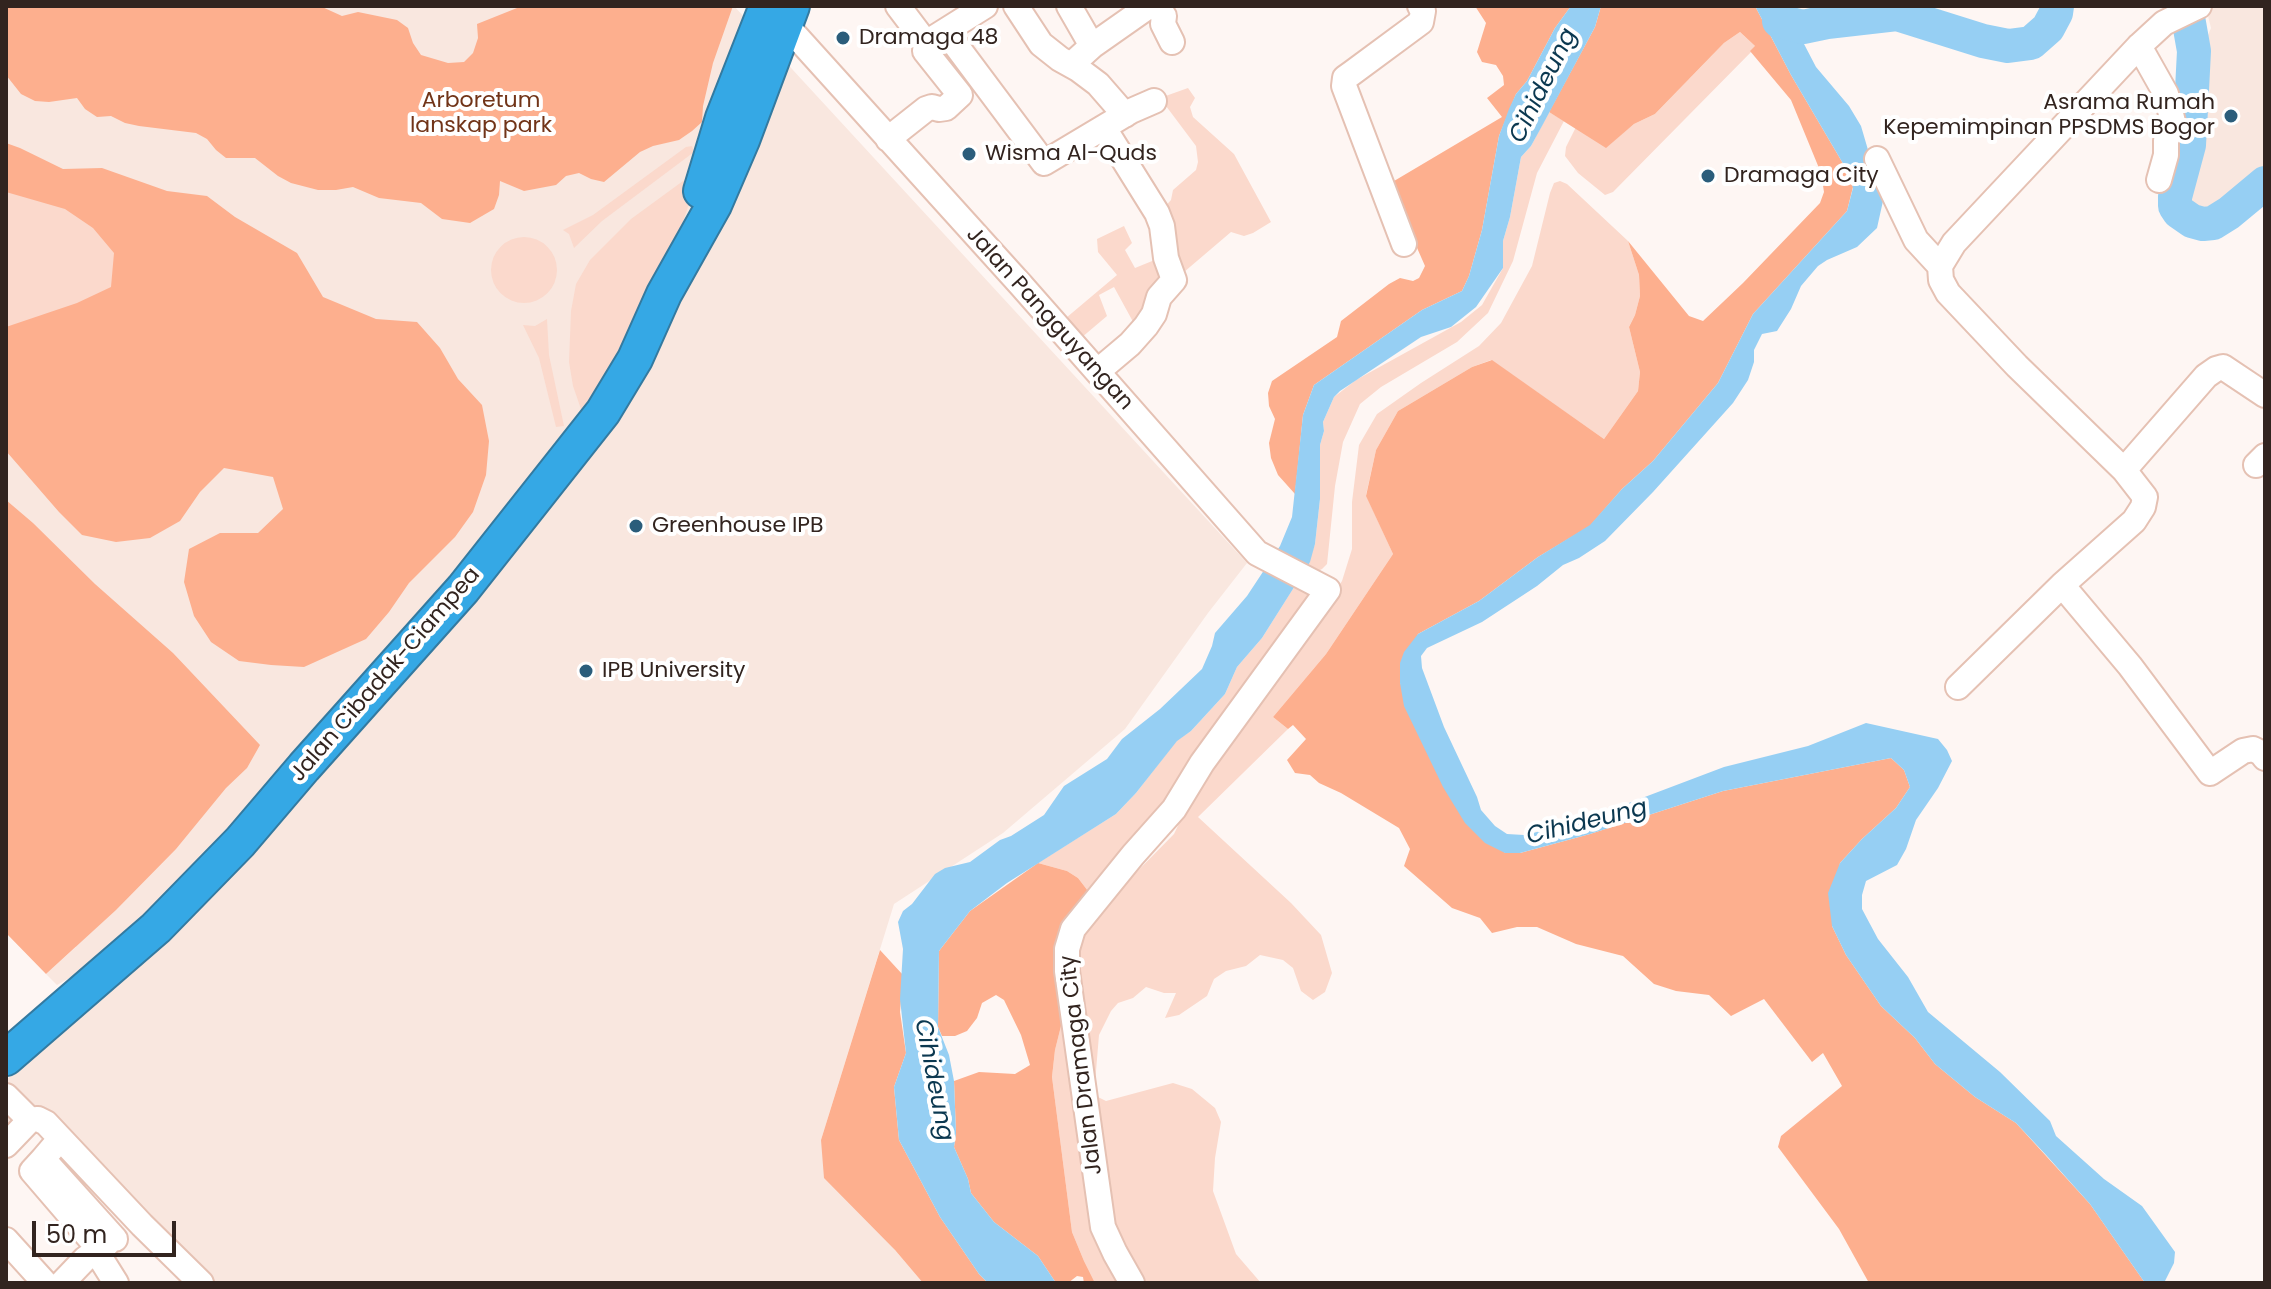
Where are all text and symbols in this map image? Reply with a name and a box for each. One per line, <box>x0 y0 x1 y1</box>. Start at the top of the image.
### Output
water label: Cihideung <box>1504 24 1584 148</box>
place label: Dramaga 48 <box>859 25 999 51</box>
marker: Dramaga 48 <box>834 29 852 47</box>
park label: Arboretum lanskap park <box>410 88 552 140</box>
place label: Asrama Rumah Kepemimpinan PPSDMS Bogor <box>1883 90 2215 142</box>
marker: Asrama Rumah Kepemimpinan PPSDMS Bogor <box>2222 107 2240 125</box>
place label: Wisma Al-Quds <box>985 141 1157 167</box>
marker: Wisma Al-Quds <box>960 145 978 163</box>
place label: Dramaga City <box>1724 163 1879 189</box>
marker: Dramaga City <box>1699 167 1717 185</box>
street label: Jalan Pangguyangan <box>960 222 1138 416</box>
place label: Greenhouse IPB <box>652 513 824 539</box>
marker: Greenhouse IPB <box>627 517 645 535</box>
street label: Jalan Cibadak-Ciampea <box>286 562 486 788</box>
place label: IPB University <box>602 658 745 684</box>
marker: IPB University <box>577 662 595 680</box>
water label: Cihideung <box>1523 794 1651 852</box>
street label: Jalan Dramaga City <box>1055 954 1109 1176</box>
water label: Cihideung <box>907 1017 959 1143</box>
scale bar <box>36 1205 180 1255</box>
text: 50 m <box>46 1218 107 1251</box>

